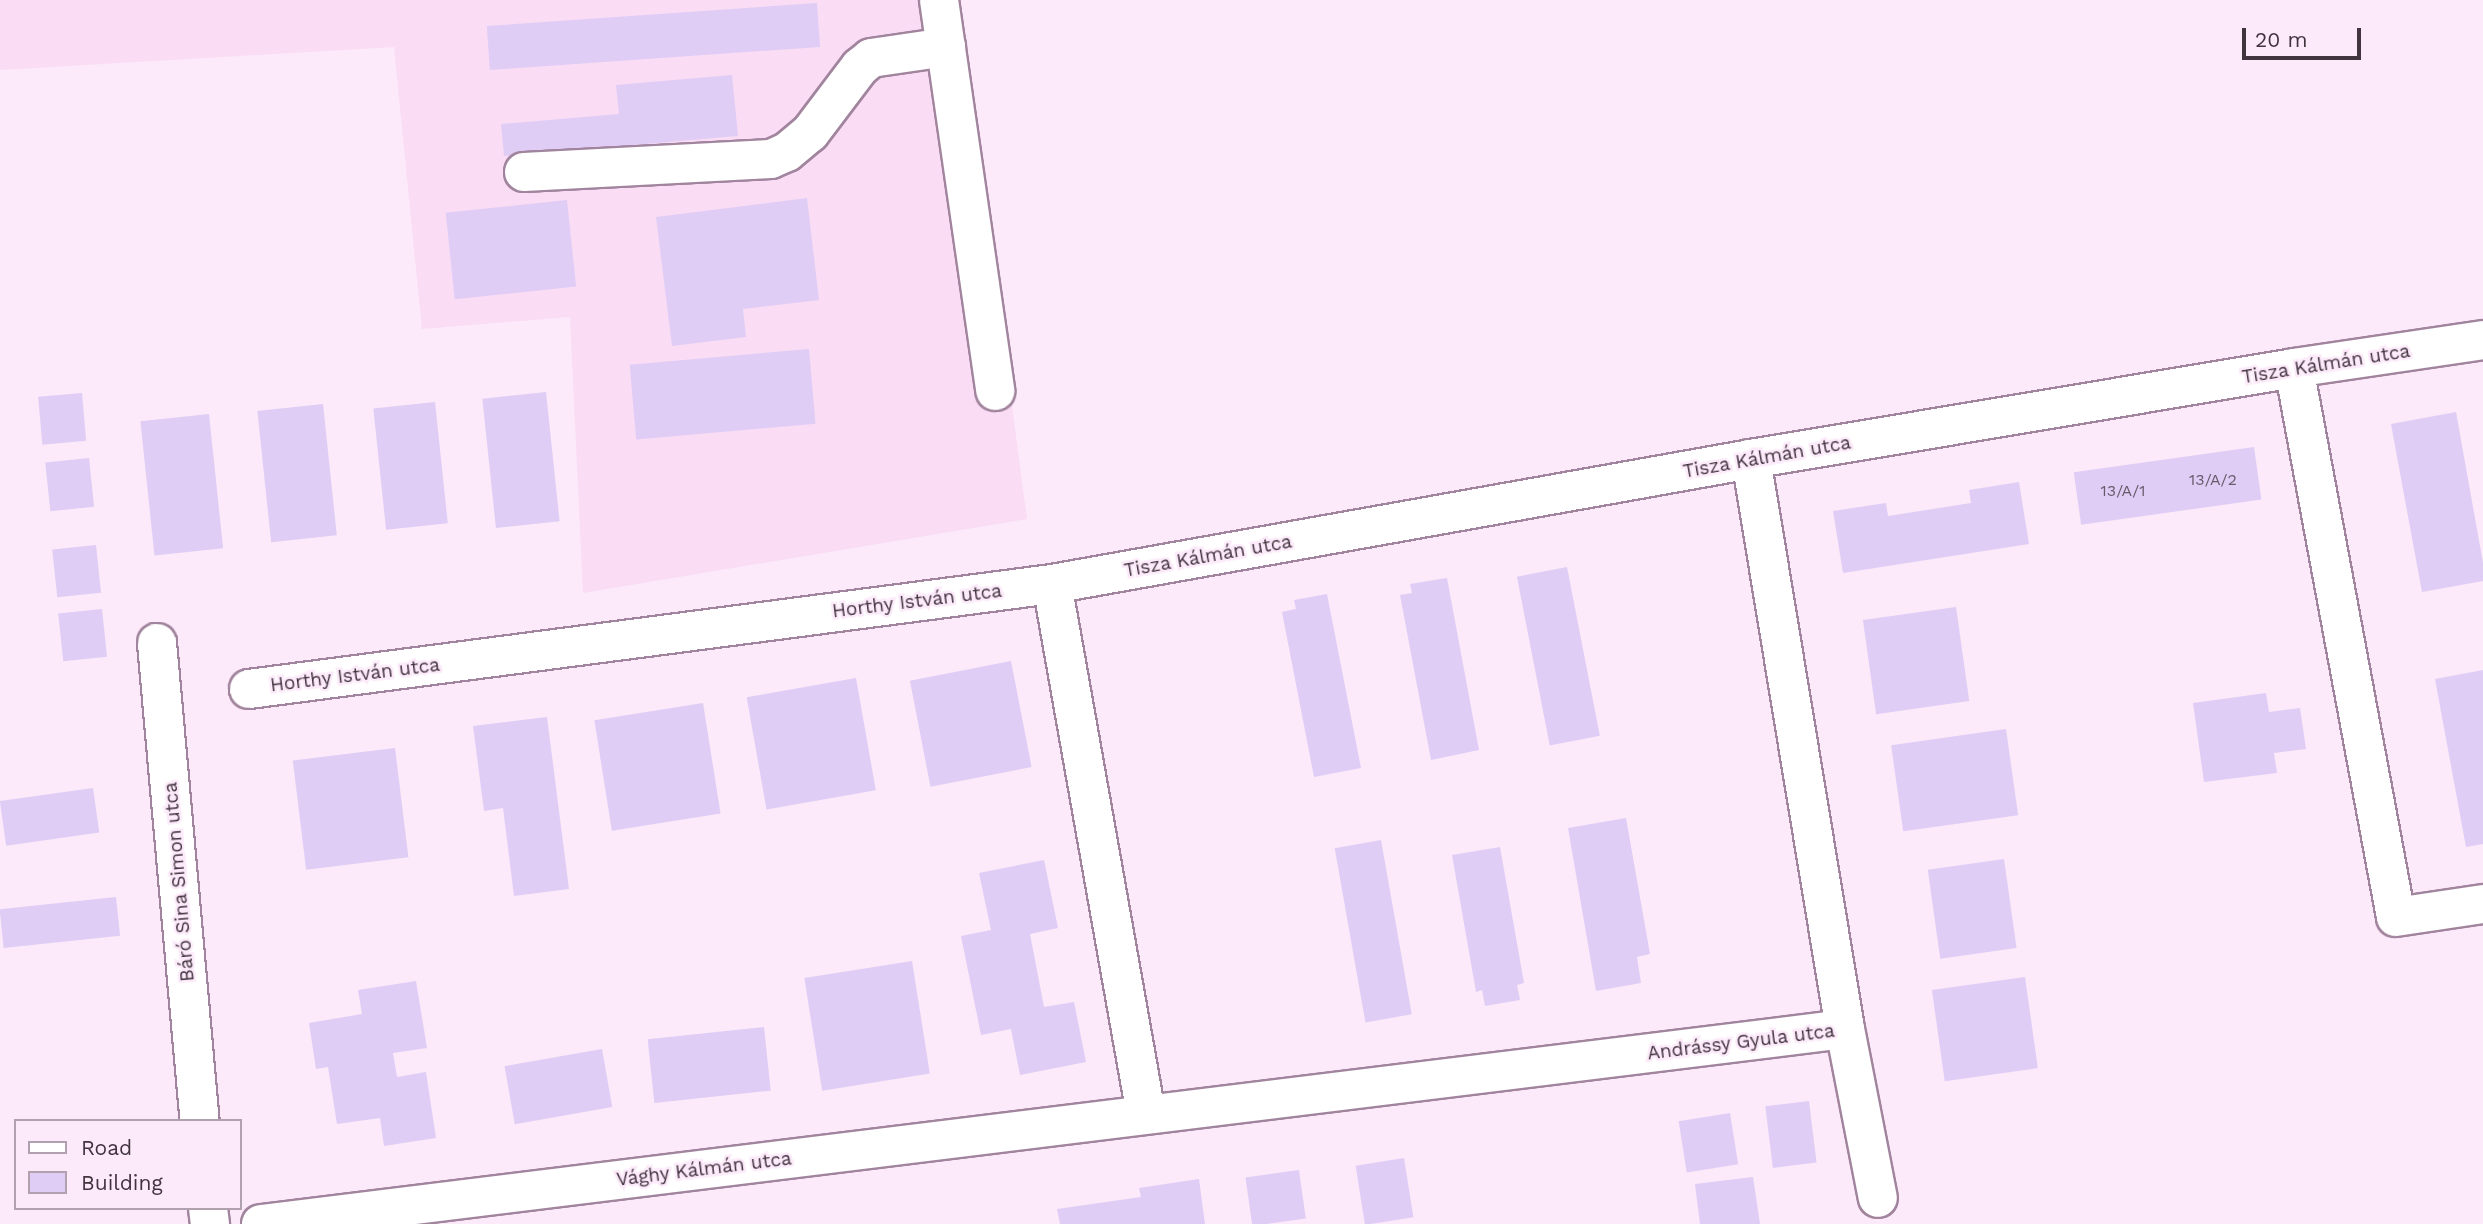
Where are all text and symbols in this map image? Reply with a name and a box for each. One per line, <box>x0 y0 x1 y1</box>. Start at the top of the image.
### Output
scale bar <box>2245 14 2364 58</box>
text: 20 m <box>2255 27 2307 52</box>
street label: Tisza Kálmán utca <box>2240 339 2412 389</box>
street label: Tisza Kálmán utca <box>1681 431 1853 483</box>
house number: 13/A/2 <box>2189 470 2237 490</box>
house number: 13/A/1 <box>2101 481 2145 501</box>
street label: Tisza Kálmán utca <box>1122 530 1294 582</box>
street label: Horthy István utca <box>831 579 1003 623</box>
street label: Horthy István utca <box>269 653 441 697</box>
street label: Báró Sina Simon utca <box>159 781 199 983</box>
street label: Andrássy Gyula utca <box>1646 1019 1836 1065</box>
legend <box>14 1119 242 1210</box>
text: Road <box>81 1135 132 1160</box>
street label: Vághy Kálmán utca <box>615 1147 793 1191</box>
text: Building <box>81 1170 163 1195</box>

